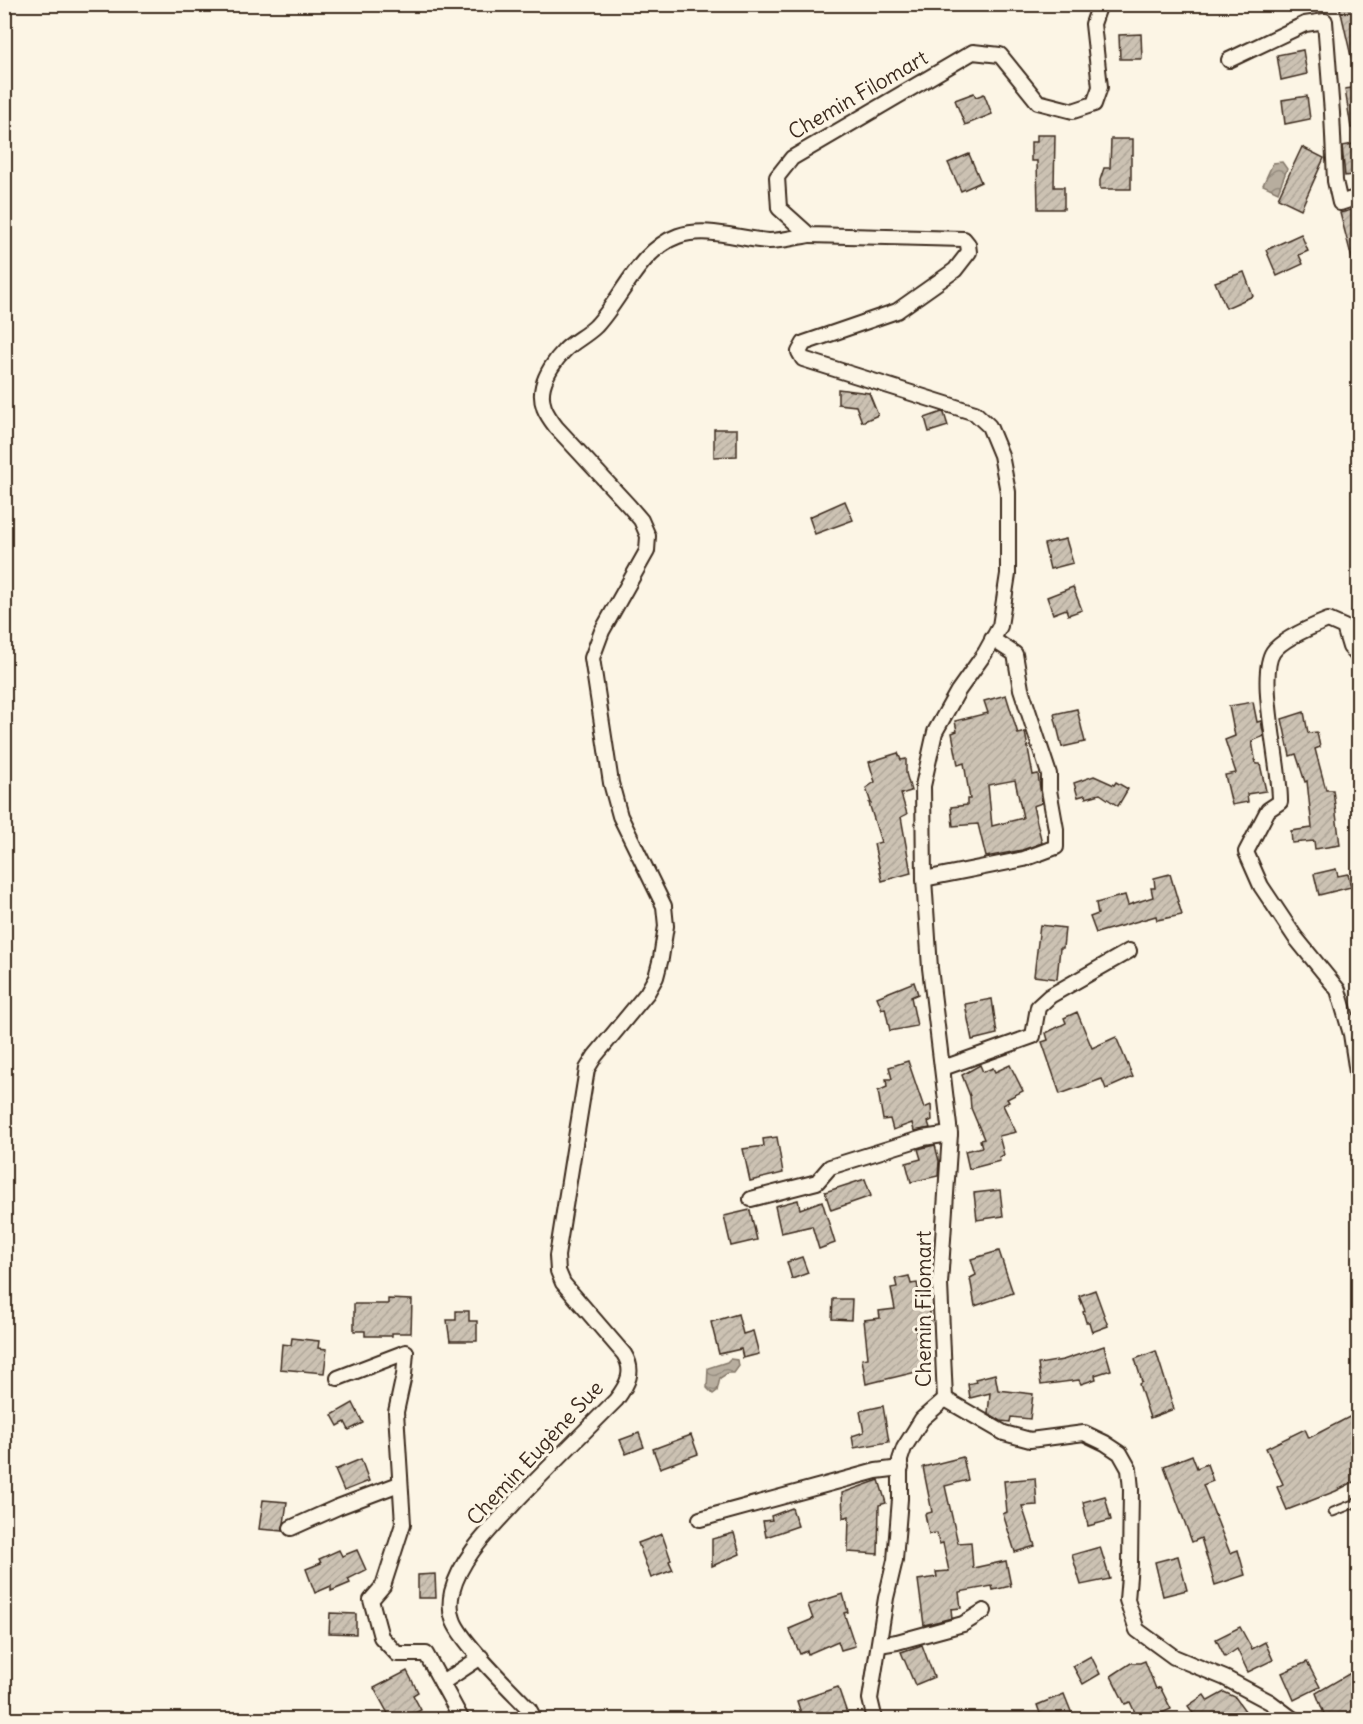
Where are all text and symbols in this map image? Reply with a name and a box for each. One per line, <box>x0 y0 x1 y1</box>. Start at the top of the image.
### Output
street label: Chemin Filomart <box>783 44 932 145</box>
street label: Chemin Filomart <box>910 1231 937 1387</box>
street label: Chemin Eugène Sue <box>461 1375 609 1531</box>

